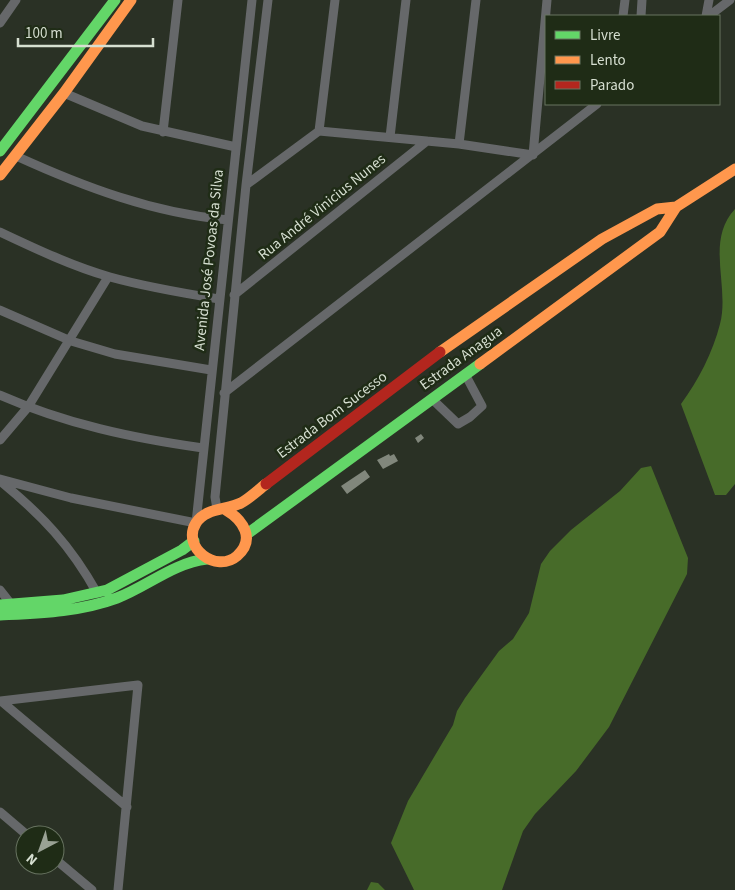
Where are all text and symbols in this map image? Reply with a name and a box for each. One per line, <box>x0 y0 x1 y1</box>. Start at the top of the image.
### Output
scale bar <box>18 15 152 47</box>
legend <box>545 15 720 105</box>
text: 100 m <box>25 23 63 44</box>
text: Livre <box>590 25 620 46</box>
text: Lento <box>590 50 626 71</box>
text: Parado <box>590 75 634 96</box>
street label: Rua André Vinicius Nunes <box>254 149 390 265</box>
street label: Avenida José Povoas da Silva <box>189 168 229 352</box>
street label: Estrada Anagua <box>415 321 507 395</box>
street label: Estrada Bom Sucesso <box>272 366 392 464</box>
north arrow <box>15 825 65 875</box>
text: N <box>22 848 42 870</box>

